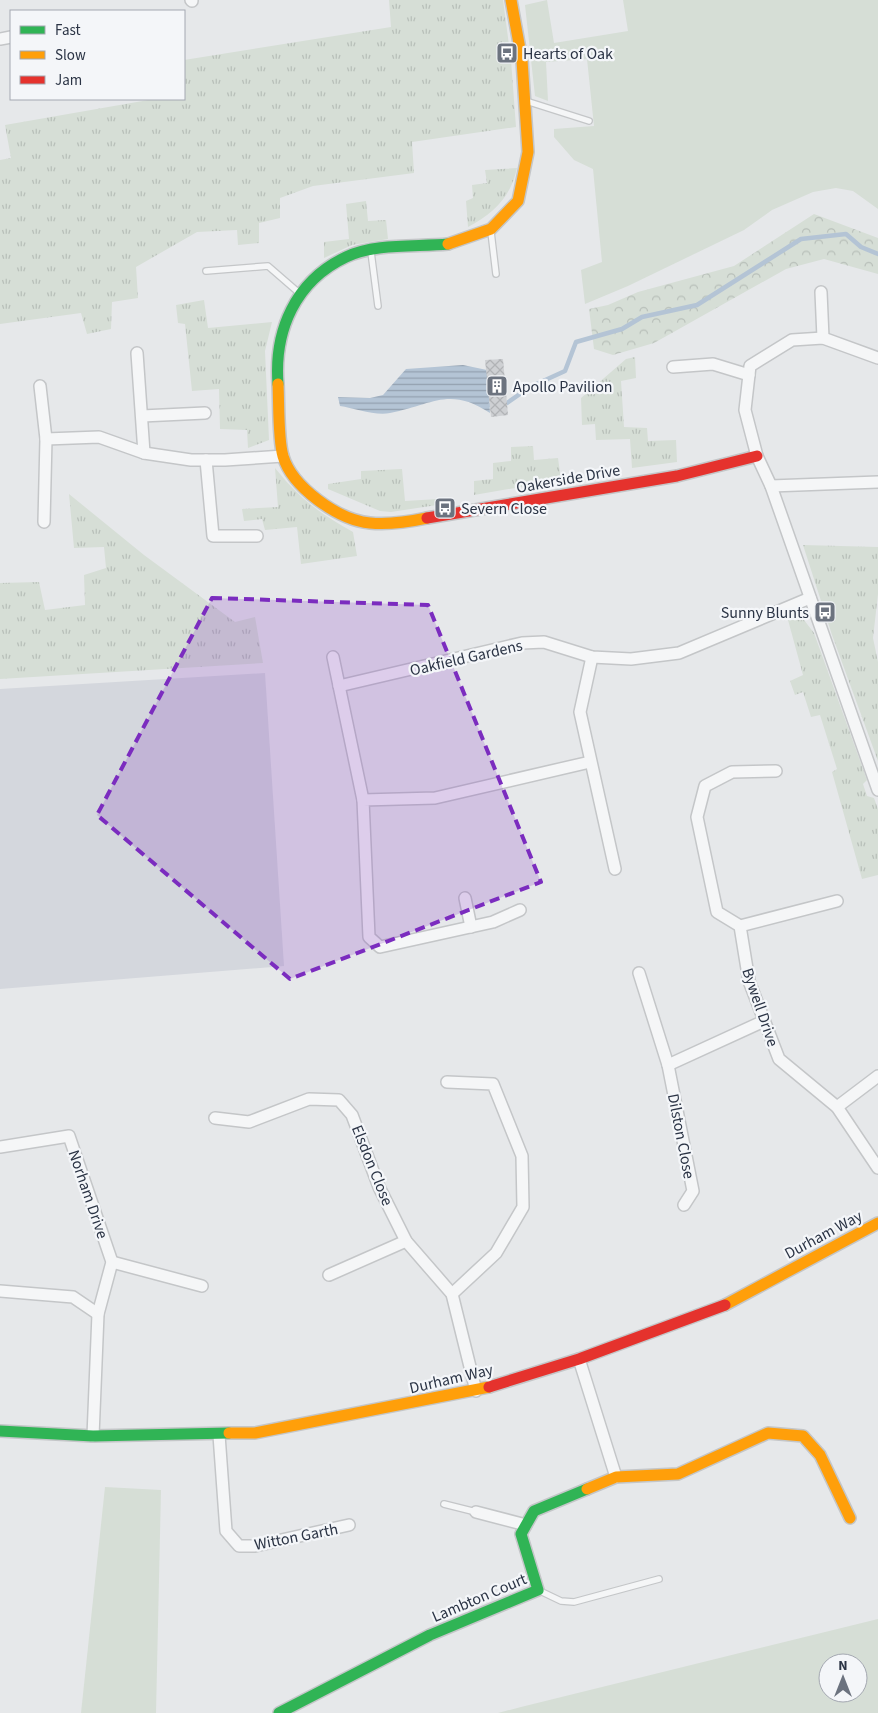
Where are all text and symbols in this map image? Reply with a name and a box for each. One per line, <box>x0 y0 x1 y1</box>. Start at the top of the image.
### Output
legend <box>10 10 185 100</box>
text: Fast <box>55 20 81 41</box>
bus stop icon: Hearts of Oak <box>495 41 519 65</box>
place label: Hearts of Oak <box>523 43 613 65</box>
text: Slow <box>55 45 86 66</box>
text: Jam <box>55 70 82 91</box>
building icon: Apollo Pavilion <box>485 374 509 398</box>
place label: Apollo Pavilion <box>513 376 613 398</box>
street label: Oakerside Drive <box>515 459 622 499</box>
bus stop icon: Severn Close <box>433 496 457 520</box>
place label: Severn Close <box>461 498 547 520</box>
bus stop icon: Sunny Blunts <box>813 600 837 624</box>
place label: Sunny Blunts <box>721 602 809 624</box>
street label: Oakfield Gardens <box>408 634 525 682</box>
street label: Bywell Drive <box>736 965 784 1050</box>
street label: Dilston Close <box>662 1092 700 1181</box>
street label: Elsdon Close <box>346 1122 398 1209</box>
street label: Norham Drive <box>63 1147 114 1242</box>
street label: Durham Way <box>781 1205 867 1265</box>
street label: Durham Way <box>407 1359 496 1399</box>
street label: Witton Garth <box>252 1518 340 1556</box>
street label: Lambton Court <box>429 1568 531 1628</box>
north arrow <box>818 1653 868 1703</box>
text: N <box>838 1656 848 1676</box>

